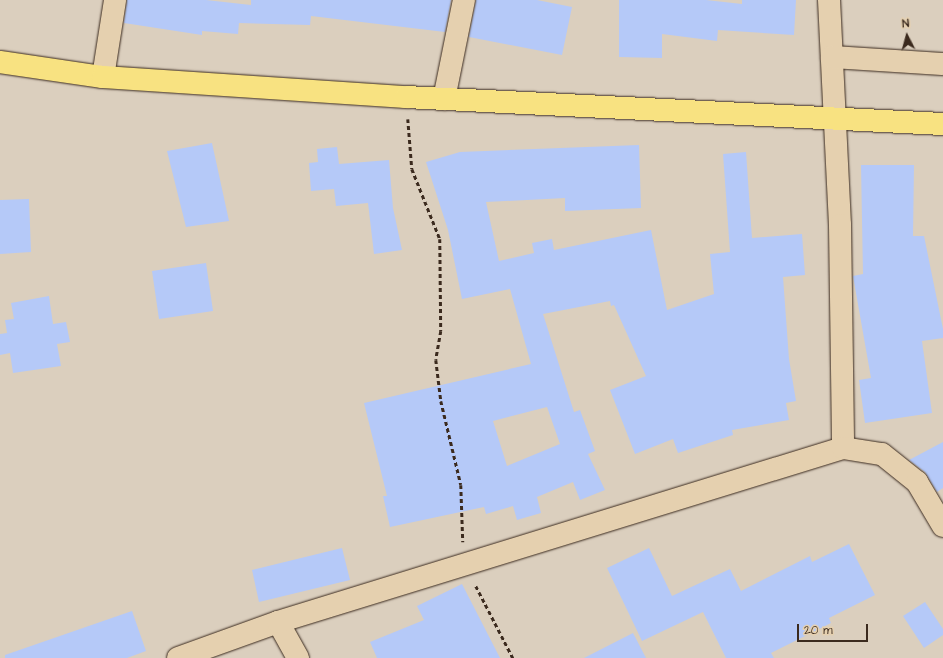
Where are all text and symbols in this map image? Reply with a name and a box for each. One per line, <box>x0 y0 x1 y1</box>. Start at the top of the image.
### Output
north arrow <box>887 16 927 56</box>
text: N <box>901 16 910 31</box>
scale bar <box>799 616 870 642</box>
text: 20 m <box>804 622 833 639</box>

